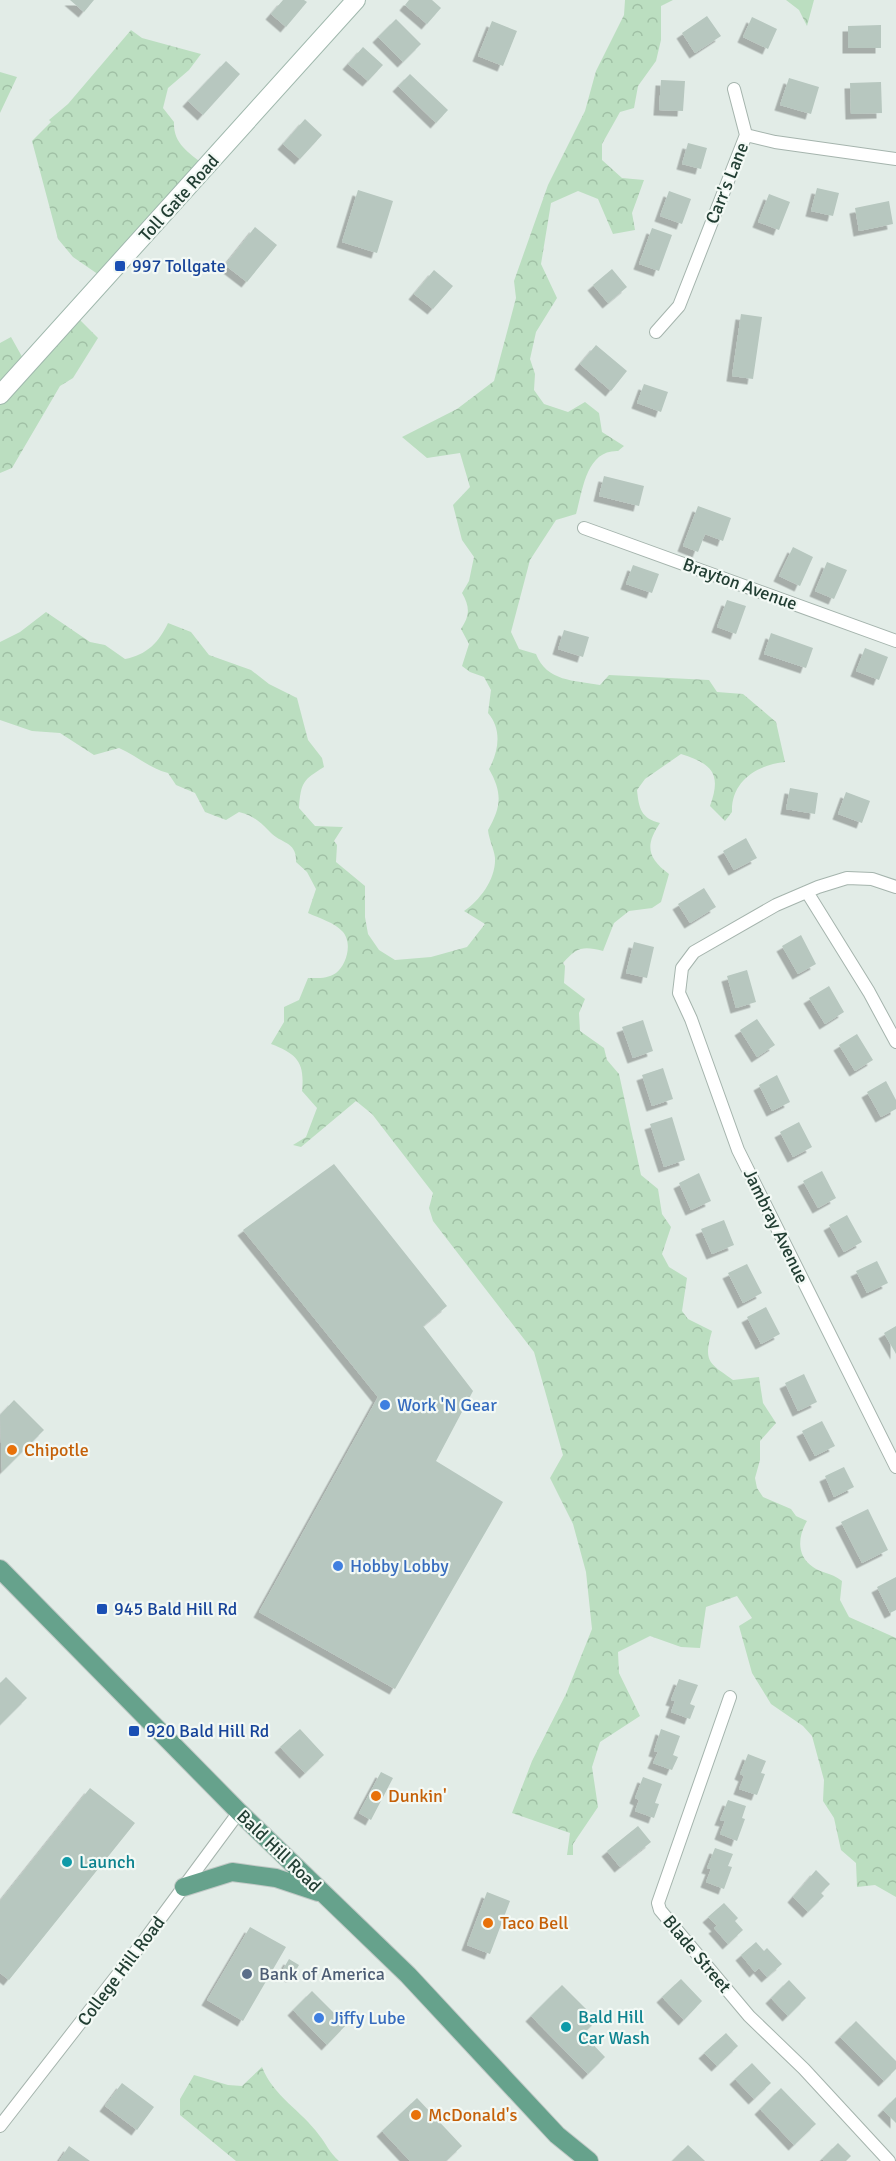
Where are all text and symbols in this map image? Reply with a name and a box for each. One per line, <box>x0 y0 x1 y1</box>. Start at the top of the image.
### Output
street label: Carr's Lane <box>701 139 753 227</box>
street label: Toll Gate Road <box>134 150 224 246</box>
place label: 997 Tollgate <box>132 255 226 277</box>
marker: 997 Tollgate <box>113 259 127 273</box>
street label: Brayton Avenue <box>680 553 800 615</box>
street label: Jambray Avenue <box>739 1165 813 1287</box>
place label: Work 'N Gear <box>397 1394 497 1416</box>
marker: Work 'N Gear <box>378 1398 392 1412</box>
place label: Chipotle <box>24 1439 89 1461</box>
marker: Chipotle <box>5 1443 19 1457</box>
place label: Hobby Lobby <box>350 1555 449 1577</box>
marker: Hobby Lobby <box>331 1559 345 1573</box>
place label: 945 Bald Hill Rd <box>114 1598 237 1620</box>
marker: 945 Bald Hill Rd <box>95 1602 109 1616</box>
place label: 920 Bald Hill Rd <box>146 1720 269 1742</box>
marker: 920 Bald Hill Rd <box>127 1724 141 1738</box>
place label: Dunkin' <box>388 1785 447 1807</box>
marker: Dunkin' <box>369 1789 383 1803</box>
street label: Bald Hill Road <box>232 1805 326 1897</box>
place label: Launch <box>79 1851 135 1873</box>
marker: Launch <box>60 1855 74 1869</box>
street label: Blade Street <box>658 1911 736 1997</box>
street label: College Hill Road <box>73 1912 169 2030</box>
place label: Taco Bell <box>500 1912 569 1934</box>
marker: Taco Bell <box>481 1916 495 1930</box>
place label: Bank of America <box>259 1963 385 1985</box>
marker: Bank of America <box>240 1967 254 1981</box>
place label: Bald Hill Car Wash <box>578 2006 650 2049</box>
place label: Jiffy Lube <box>331 2007 406 2029</box>
marker: Jiffy Lube <box>312 2011 326 2025</box>
marker: Bald Hill Car Wash <box>559 2020 573 2034</box>
place label: McDonald's <box>428 2104 517 2126</box>
marker: McDonald's <box>409 2108 423 2122</box>

